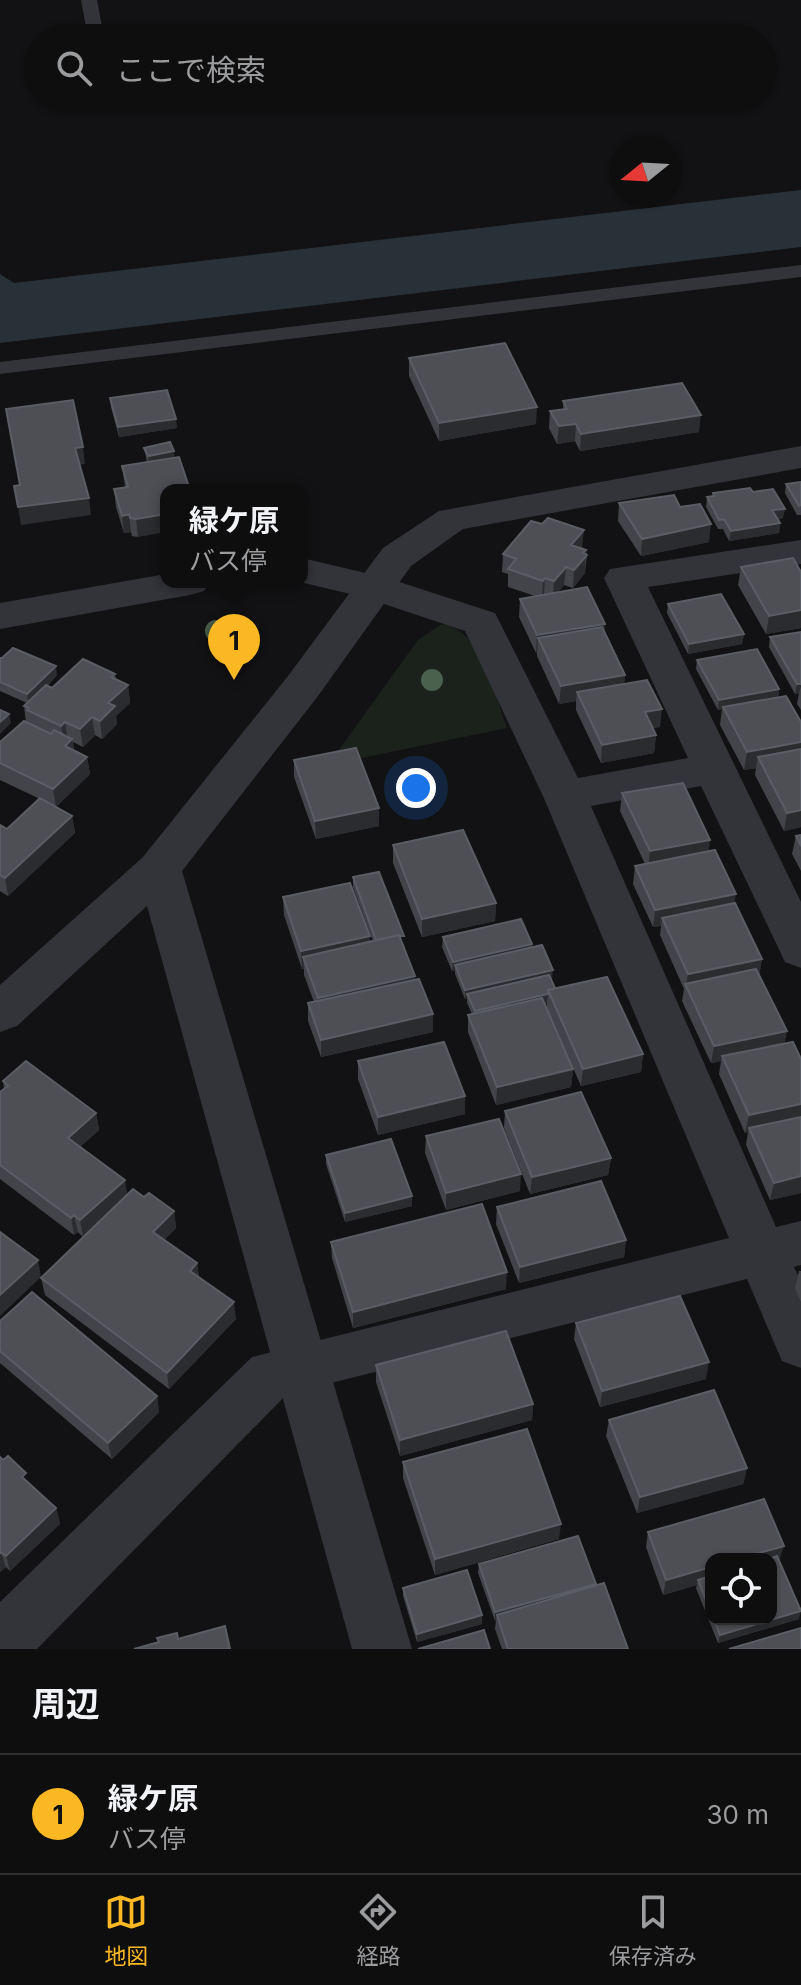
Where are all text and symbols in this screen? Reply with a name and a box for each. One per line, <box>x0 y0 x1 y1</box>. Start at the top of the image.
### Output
search box <box>24 24 777 112</box>
icon: search <box>52 46 96 90</box>
text: ここで検索 <box>116 52 266 88</box>
north arrow <box>609 136 681 208</box>
popup <box>160 484 308 588</box>
text: 緑ケ原 <box>189 502 279 538</box>
text: バス停 <box>189 545 267 576</box>
pin: 1 <box>208 614 260 680</box>
your location <box>396 768 436 808</box>
map controls <box>705 1553 777 1625</box>
button: locate <box>705 1553 777 1625</box>
text: 周辺 <box>32 1683 100 1724</box>
text: 緑ケ原 <box>108 1780 198 1816</box>
text: 1 <box>52 1799 64 1830</box>
text: 30 m <box>706 1799 769 1830</box>
text: バス停 <box>108 1823 186 1854</box>
tab: 地図 <box>104 1890 148 1970</box>
tab: 経路 <box>356 1890 401 1970</box>
tab: 保存済み <box>609 1890 697 1970</box>

